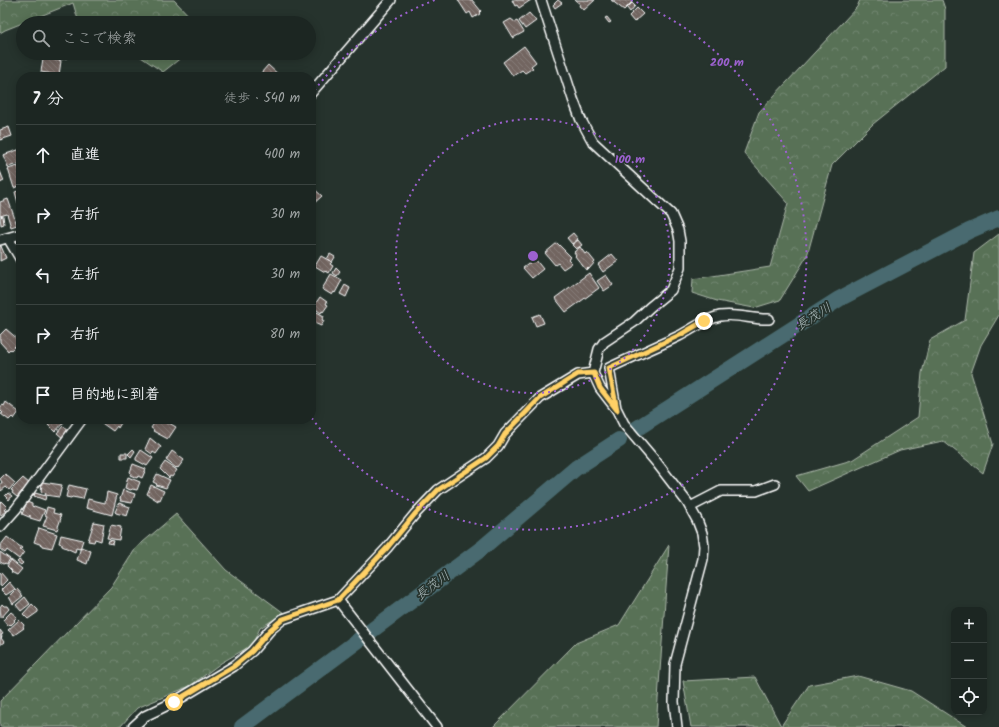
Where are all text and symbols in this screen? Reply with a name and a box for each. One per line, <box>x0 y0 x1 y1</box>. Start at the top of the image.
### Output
search box <box>16 16 316 60</box>
icon: search <box>30 27 52 49</box>
text: ここで検索 <box>62 27 137 51</box>
text: 200 m <box>710 53 744 72</box>
text: 7 分 <box>32 86 64 113</box>
text: 徒歩 · 540 m <box>224 88 300 109</box>
text: 直進 <box>70 143 100 167</box>
icon: ahead <box>32 144 54 166</box>
text: 400 m <box>264 144 300 165</box>
text: 100 m <box>615 150 645 169</box>
text: 右折 <box>70 203 100 227</box>
icon: right <box>32 204 54 226</box>
text: 30 m <box>271 204 300 225</box>
centre of rings <box>526 249 540 263</box>
text: 左折 <box>70 263 100 287</box>
icon: left <box>32 264 54 286</box>
text: 30 m <box>271 264 300 285</box>
water label: 長茂川 <box>792 298 836 337</box>
route end <box>695 312 713 330</box>
text: 右折 <box>70 323 100 347</box>
icon: right <box>32 324 54 346</box>
text: 80 m <box>270 324 300 345</box>
text: 目的地に到着 <box>70 383 160 407</box>
icon: arrive <box>32 384 54 406</box>
water label: 長茂川 <box>411 566 455 606</box>
map controls <box>951 607 987 715</box>
button: + <box>951 607 987 643</box>
button: − <box>951 643 987 679</box>
button: locate <box>951 679 987 715</box>
route start <box>165 693 183 711</box>

